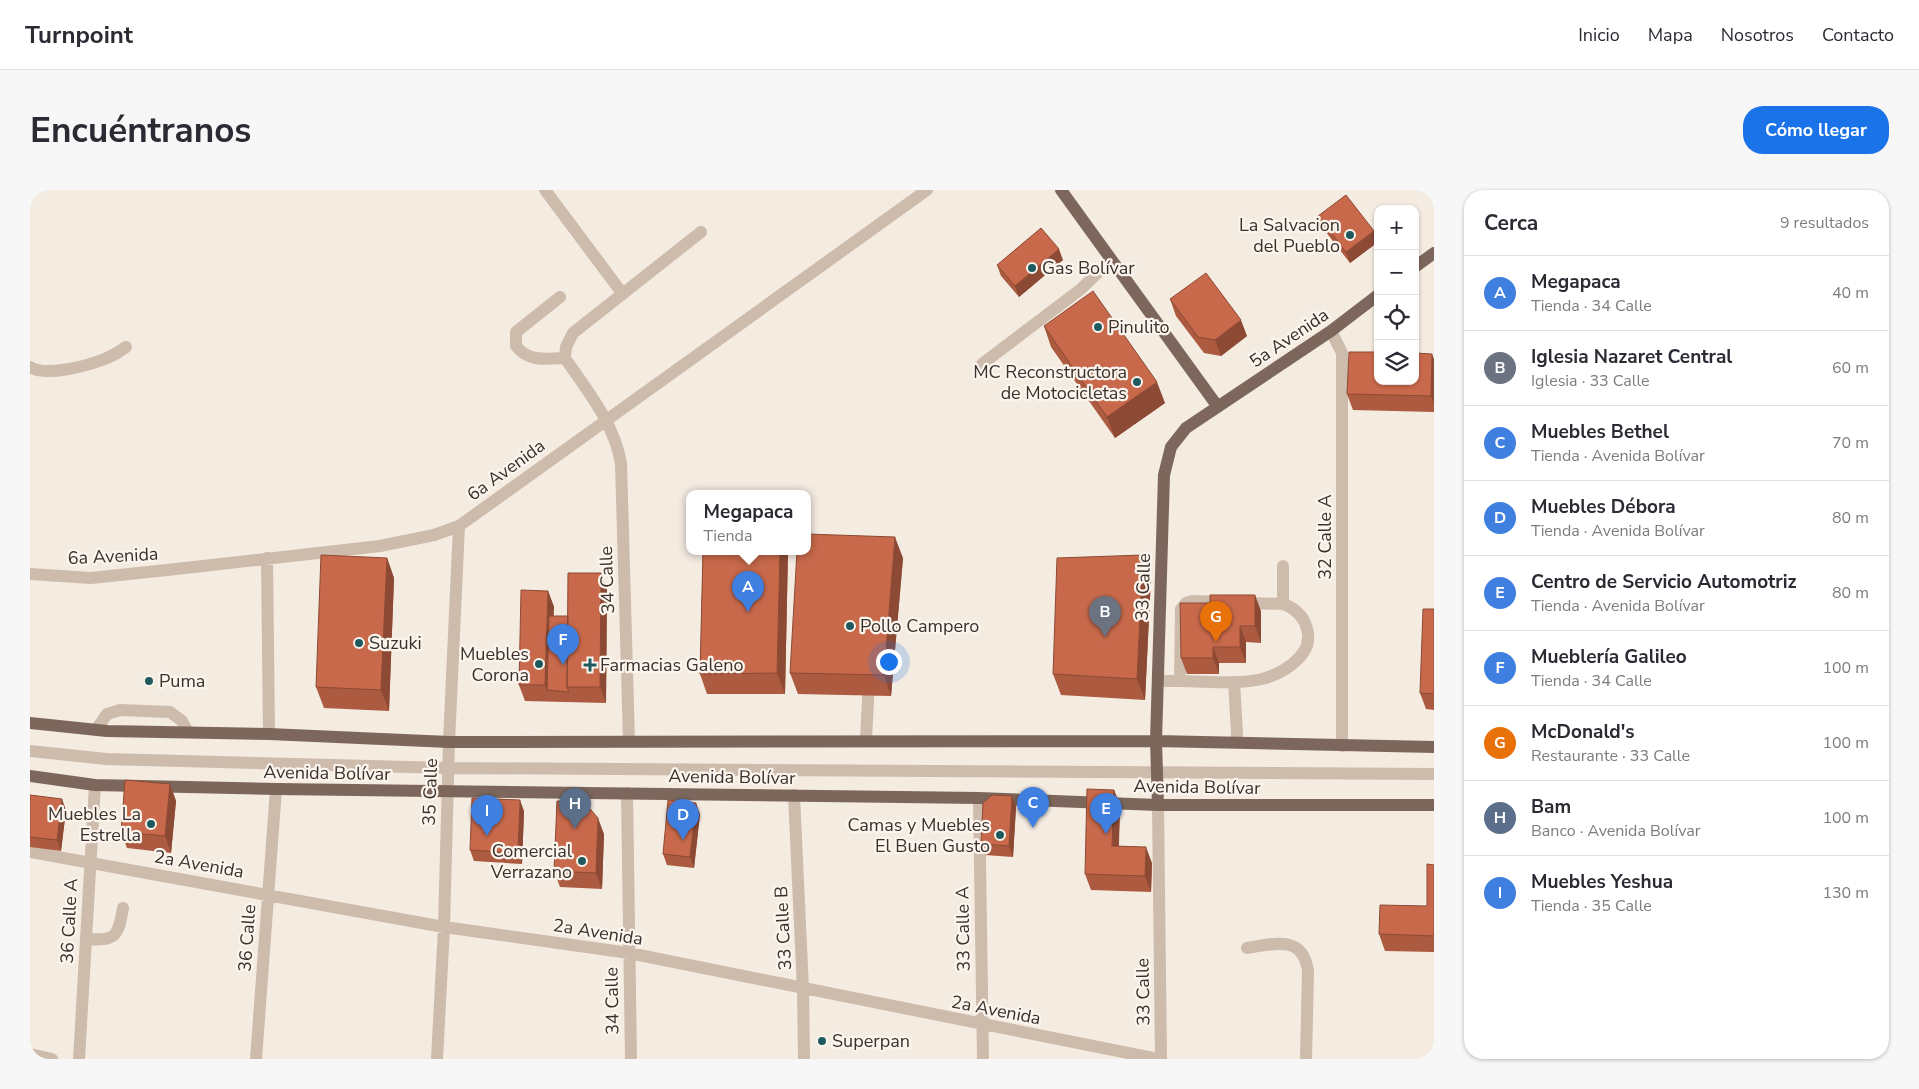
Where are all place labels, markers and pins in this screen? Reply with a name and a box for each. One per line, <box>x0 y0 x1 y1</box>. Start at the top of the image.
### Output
place label: La Salvacion del Pueblo <box>1239 213 1340 258</box>
marker: La Salvacion del Pueblo <box>1344 229 1356 241</box>
place label: Gas Bolívar <box>1042 256 1135 280</box>
marker: Gas Bolívar <box>1026 262 1038 274</box>
place label: Pinulito <box>1108 315 1170 339</box>
marker: Pinulito <box>1092 321 1104 333</box>
place label: MC Reconstructora de Motocicletas <box>973 360 1127 405</box>
marker: MC Reconstructora de Motocicletas <box>1131 376 1143 388</box>
pin: A <box>732 571 764 612</box>
pin: B <box>1089 596 1121 637</box>
pin: G <box>1200 601 1232 642</box>
place label: Pollo Campero <box>860 614 979 638</box>
marker: Pollo Campero <box>844 620 856 632</box>
pin: F <box>547 624 579 665</box>
place label: Suzuki <box>369 631 422 655</box>
marker: Suzuki <box>353 637 365 649</box>
place label: Muebles Corona <box>460 642 529 687</box>
place label: Farmacias Galeno <box>600 653 743 677</box>
marker: Muebles Corona <box>533 658 545 670</box>
marker: Farmacias Galeno <box>584 659 596 671</box>
place label: Puma <box>159 669 205 693</box>
marker: Puma <box>143 675 155 687</box>
pin: C <box>1017 787 1049 828</box>
pin: H <box>559 788 591 829</box>
pin: E <box>1090 793 1122 834</box>
pin: I <box>471 795 503 836</box>
pin: D <box>667 799 699 840</box>
place label: Muebles La Estrella <box>48 802 141 847</box>
place label: Camas y Muebles El Buen Gusto <box>848 813 990 858</box>
marker: Muebles La Estrella <box>145 818 157 830</box>
marker: Camas y Muebles El Buen Gusto <box>994 829 1006 841</box>
place label: Comercial Verrazano <box>490 839 573 884</box>
marker: Comercial Verrazano <box>576 855 588 867</box>
place label: Superpan <box>832 1029 910 1053</box>
marker: Superpan <box>816 1035 828 1047</box>

